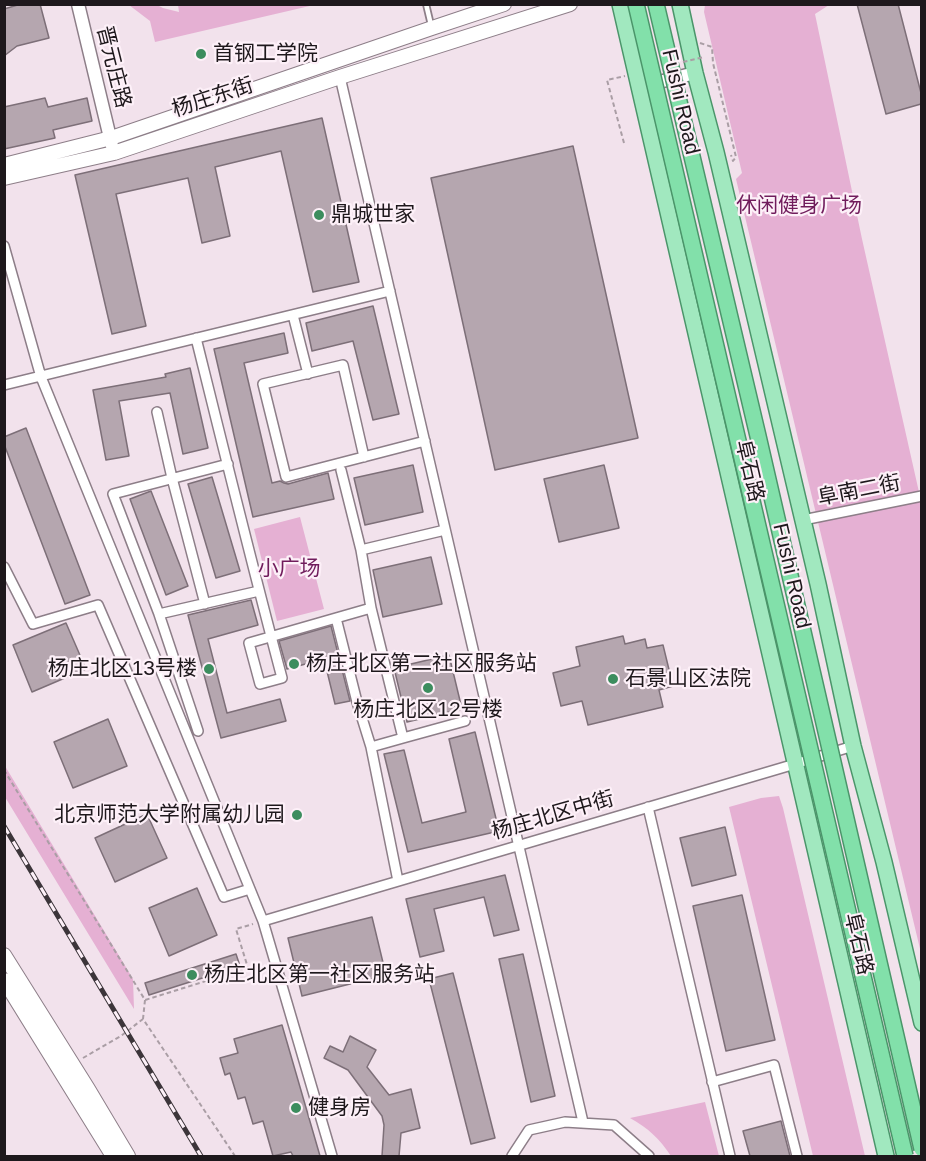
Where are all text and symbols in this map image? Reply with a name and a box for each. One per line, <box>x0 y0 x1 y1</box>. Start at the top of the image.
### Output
street label: 晋元庄路 <box>91 23 135 111</box>
place label: 首钢工学院 <box>213 41 318 67</box>
marker: 首钢工学院 <box>194 47 208 61</box>
street label: Fushi Road <box>656 47 704 157</box>
street label: 杨庄东街 <box>169 73 257 123</box>
park label: 休闲健身广场 <box>736 193 862 219</box>
place label: 鼎城世家 <box>331 202 415 228</box>
marker: 鼎城世家 <box>312 208 326 222</box>
street label: 阜石路 <box>730 437 768 505</box>
street label: 阜南二街 <box>815 471 903 511</box>
street label: Fushi Road <box>767 521 815 631</box>
park label: 小广场 <box>258 556 320 582</box>
place label: 杨庄北区第二社区服务站 <box>306 651 537 677</box>
place label: 杨庄北区13号楼 <box>48 656 197 682</box>
marker: 杨庄北区第二社区服务站 <box>287 657 301 671</box>
marker: 杨庄北区13号楼 <box>202 662 216 676</box>
place label: 石景山区法院 <box>625 666 751 692</box>
marker: 石景山区法院 <box>606 672 620 686</box>
marker: 杨庄北区12号楼 <box>421 681 435 695</box>
place label: 杨庄北区12号楼 <box>353 697 503 723</box>
street label: 杨庄北区中街 <box>489 787 617 845</box>
place label: 北京师范大学附属幼儿园 <box>54 802 285 828</box>
marker: 北京师范大学附属幼儿园 <box>290 808 304 822</box>
street label: 阜石路 <box>839 910 877 978</box>
place label: 杨庄北区第一社区服务站 <box>204 962 435 988</box>
marker: 杨庄北区第一社区服务站 <box>185 968 199 982</box>
place label: 健身房 <box>308 1095 371 1121</box>
marker: 健身房 <box>289 1101 303 1115</box>

